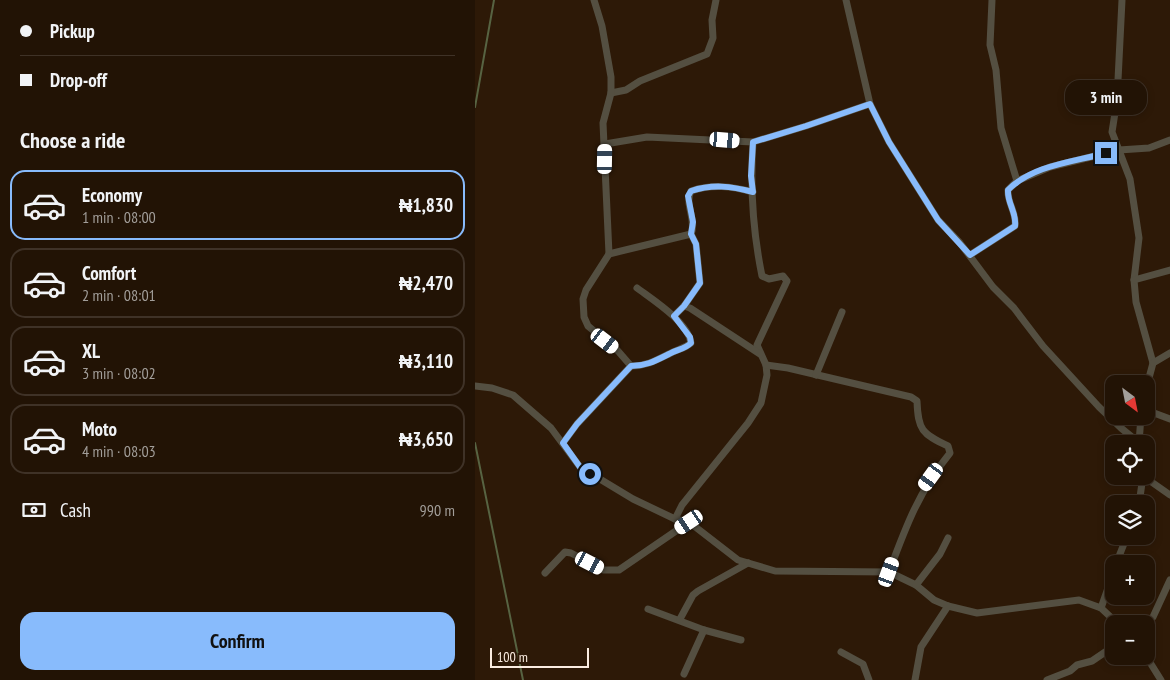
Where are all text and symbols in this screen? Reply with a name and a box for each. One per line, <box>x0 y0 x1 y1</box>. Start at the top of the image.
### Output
text: Pickup <box>50 19 95 43</box>
text: Drop-off <box>50 68 107 92</box>
callout: 3 min <box>1065 80 1147 116</box>
text: 3 min <box>1090 87 1122 107</box>
text: Choose a ride <box>20 126 125 154</box>
car <box>709 131 740 149</box>
route end <box>1095 142 1117 164</box>
car <box>597 144 612 174</box>
icon: car <box>22 183 67 228</box>
text: Economy <box>82 183 142 207</box>
text: ₦1,830 <box>399 193 453 217</box>
text: 1 min · 08:00 <box>82 207 156 227</box>
icon: car <box>22 261 67 306</box>
text: Comfort <box>82 261 136 285</box>
text: ₦2,470 <box>399 271 453 295</box>
text: 2 min · 08:01 <box>82 285 156 305</box>
car <box>588 326 621 356</box>
icon: car <box>22 339 67 384</box>
text: XL <box>82 339 100 363</box>
text: ₦3,110 <box>399 349 453 373</box>
text: 3 min · 08:02 <box>82 363 156 383</box>
north arrow <box>1105 375 1155 425</box>
map controls <box>1105 375 1155 665</box>
icon: car <box>22 417 67 462</box>
text: Moto <box>82 417 117 441</box>
text: ₦3,650 <box>399 427 453 451</box>
button: locate <box>1105 435 1155 485</box>
text: 4 min · 08:03 <box>82 441 156 461</box>
car <box>916 460 945 494</box>
route start <box>579 463 601 485</box>
button: layers <box>1105 495 1155 545</box>
icon: cash <box>20 496 48 524</box>
text: Cash <box>60 498 91 522</box>
text: 990 m <box>420 500 455 520</box>
car <box>672 507 705 537</box>
car <box>573 550 606 576</box>
car <box>876 555 901 589</box>
button: + <box>1105 555 1155 605</box>
button: Confirm <box>20 612 455 670</box>
button: − <box>1105 615 1155 665</box>
scale bar <box>490 645 589 668</box>
text: 100 m <box>497 648 528 666</box>

